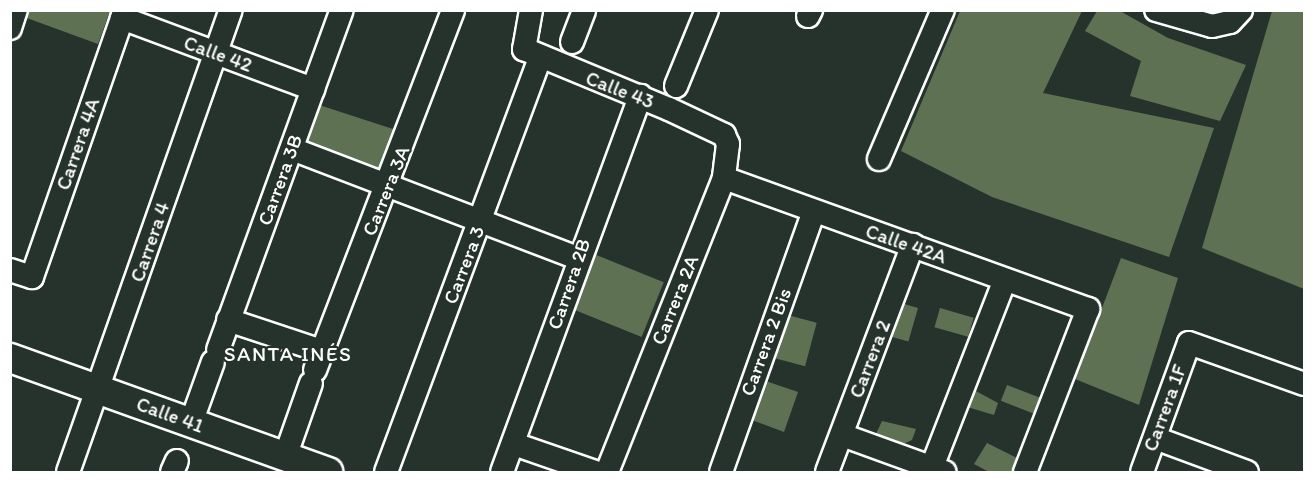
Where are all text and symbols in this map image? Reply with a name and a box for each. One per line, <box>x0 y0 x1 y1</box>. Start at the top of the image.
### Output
street label: Calle 42 <box>180 31 256 77</box>
street label: Calle 43 <box>582 66 658 114</box>
street label: Carrera 4A <box>51 95 105 193</box>
street label: Carrera 3B <box>252 131 308 229</box>
street label: Carrera 3A <box>357 143 415 239</box>
street label: Carrera 4 <box>125 199 175 285</box>
street label: Calle 42A <box>862 219 950 269</box>
street label: Carrera 3 <box>438 222 490 308</box>
street label: Carrera 2B <box>542 235 596 333</box>
street label: Carrera 2A <box>646 252 704 348</box>
street label: Carrera 2 Bis <box>735 285 797 399</box>
street label: Carrera 2 <box>844 317 896 401</box>
district label: SANTA INÉS <box>223 341 353 367</box>
street label: Carrera 1F <box>1138 361 1192 455</box>
street label: Calle 41 <box>133 392 207 438</box>

